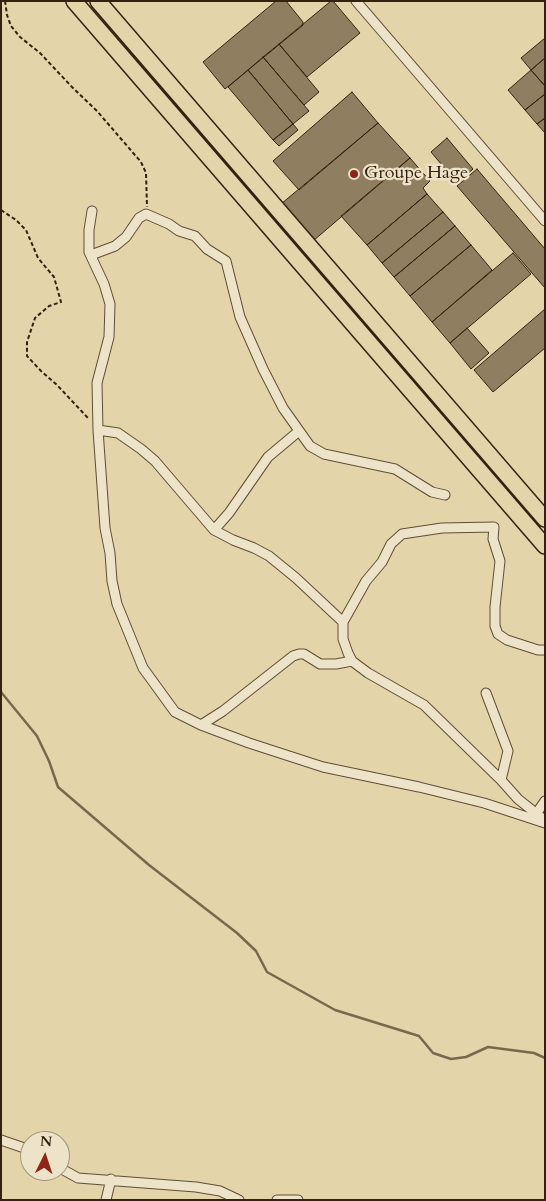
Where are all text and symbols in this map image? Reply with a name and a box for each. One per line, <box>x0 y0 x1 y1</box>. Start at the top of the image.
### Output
place label: Groupe Hage <box>364 163 468 185</box>
marker: Groupe Hage <box>348 168 360 180</box>
north arrow <box>20 1131 70 1181</box>
text: N <box>39 1132 53 1151</box>

